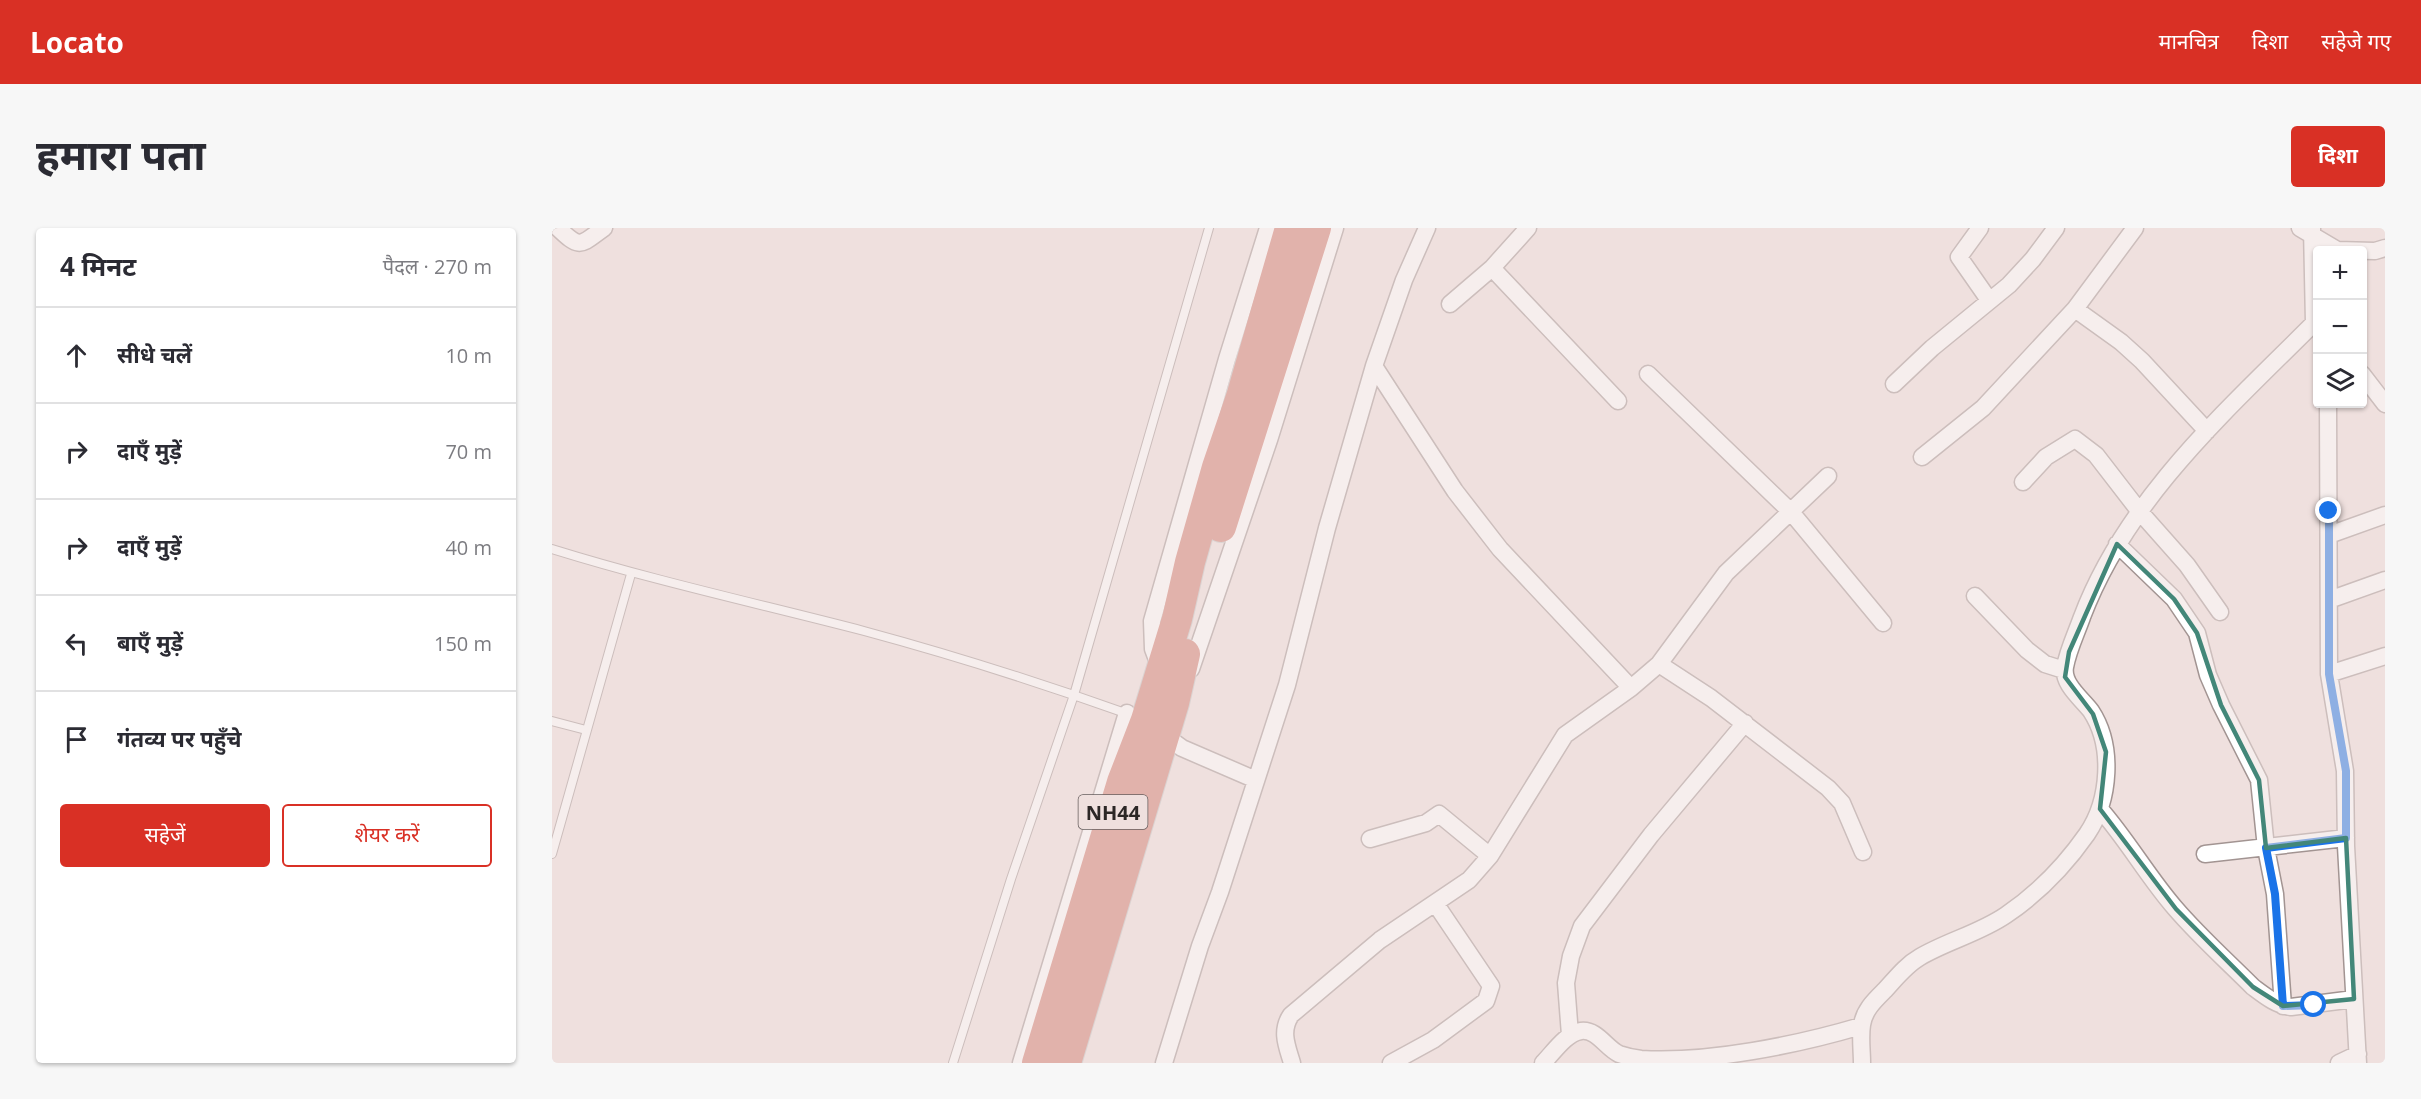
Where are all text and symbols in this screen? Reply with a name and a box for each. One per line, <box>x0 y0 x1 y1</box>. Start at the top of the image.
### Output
text: Locato <box>30 23 124 61</box>
text: मानचित्र <box>2159 27 2219 55</box>
text: दिशा <box>2252 27 2288 55</box>
text: सहेजे गए <box>2321 27 2391 55</box>
text: हमारा पता <box>36 125 206 182</box>
button: दिशा <box>2291 126 2385 187</box>
map controls <box>2313 246 2367 408</box>
button: + <box>2313 246 2367 300</box>
text: 4 मिनट <box>60 248 136 284</box>
text: पैदल · 270 m <box>383 253 492 280</box>
button: − <box>2313 300 2367 354</box>
icon: ahead <box>60 339 93 372</box>
text: सीधे चलें <box>117 339 192 369</box>
text: 10 m <box>445 342 492 369</box>
button: layers <box>2313 354 2367 408</box>
icon: right <box>60 435 93 468</box>
text: दाएँ मुड़ें <box>117 435 182 465</box>
text: 70 m <box>445 438 492 465</box>
route end <box>2315 497 2341 523</box>
icon: right <box>60 531 93 564</box>
text: दाएँ मुड़ें <box>117 531 182 561</box>
text: 40 m <box>445 534 492 561</box>
icon: left <box>60 627 93 660</box>
text: बाएँ मुड़ें <box>117 627 183 657</box>
text: 150 m <box>434 630 492 657</box>
icon: arrive <box>60 723 93 756</box>
text: गंतव्य पर पहुँचे <box>117 723 242 753</box>
road number: NH44 <box>1078 795 1148 829</box>
button: सहेजें <box>60 804 270 867</box>
button: शेयर करें <box>282 804 492 867</box>
route start <box>2300 991 2326 1017</box>

